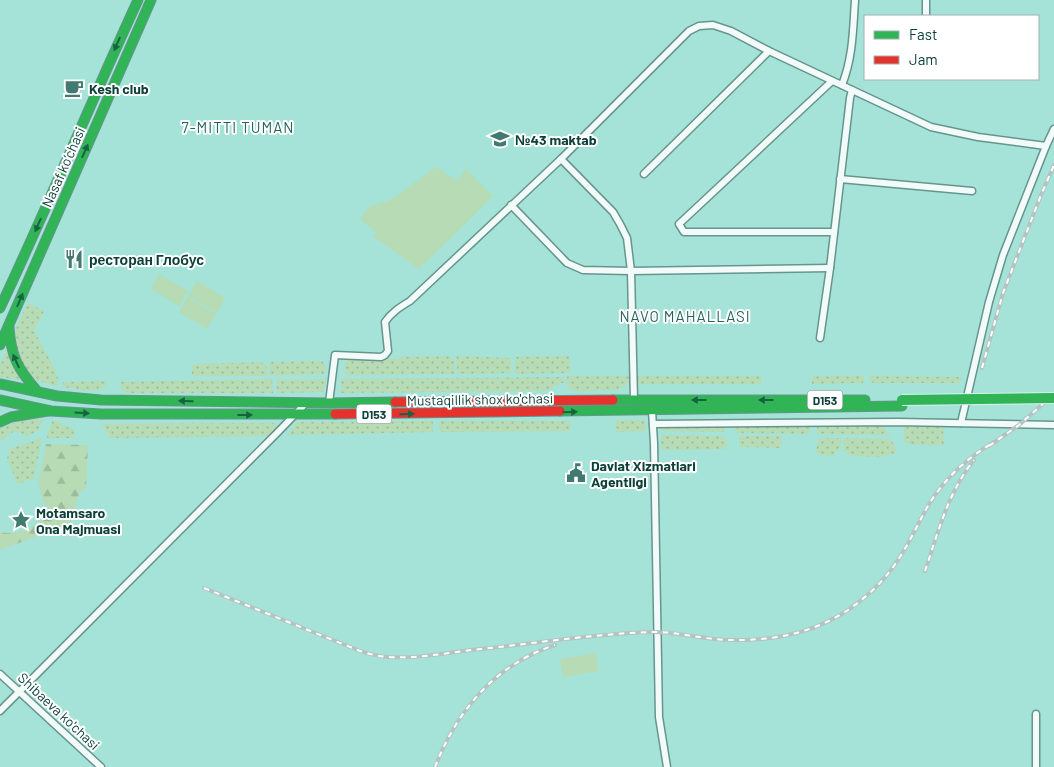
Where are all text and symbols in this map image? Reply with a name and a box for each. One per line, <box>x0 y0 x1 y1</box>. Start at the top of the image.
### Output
legend <box>864 15 1039 80</box>
text: Fast <box>909 25 937 43</box>
one-way arrow <box>113 37 121 51</box>
text: Jam <box>909 50 938 68</box>
cafe icon: Kesh club <box>63 77 85 99</box>
place label: Kesh club <box>89 80 149 97</box>
district label: 7-MITTI TUMAN <box>182 118 294 136</box>
street label: Nasaf ko‘chasi <box>38 124 88 210</box>
school or university icon: №43 maktab <box>489 128 511 150</box>
place label: №43 maktab <box>515 131 597 148</box>
one-way arrow <box>82 144 90 158</box>
one-way arrow <box>34 218 42 232</box>
restaurant icon: ресторан Глобус <box>63 248 85 270</box>
place label: ресторан Глобус <box>89 251 204 268</box>
one-way arrow <box>16 293 24 307</box>
district label: NAVO MAHALLASI <box>619 307 751 325</box>
one-way arrow <box>11 354 19 368</box>
street label: Mustaqillik shox ko'chasi <box>407 389 553 409</box>
road number: D153 <box>808 390 842 410</box>
one-way arrow <box>758 395 774 403</box>
one-way arrow <box>690 396 706 404</box>
one-way arrow <box>178 397 194 405</box>
road number: D153 <box>356 404 392 424</box>
one-way arrow <box>562 408 578 416</box>
one-way arrow <box>75 409 91 417</box>
one-way arrow <box>400 409 416 417</box>
one-way arrow <box>237 411 253 419</box>
place label: Davlat Xizmatlari Agentligi <box>591 457 696 490</box>
public building icon: Davlat Xizmatlari Agentligi <box>565 462 587 484</box>
place label: Motamsaro Ona Majmuasi <box>36 504 121 537</box>
place icon: Motamsaro Ona Majmuasi <box>10 509 32 531</box>
street label: Shibaeva ko'chasi <box>15 669 103 753</box>

